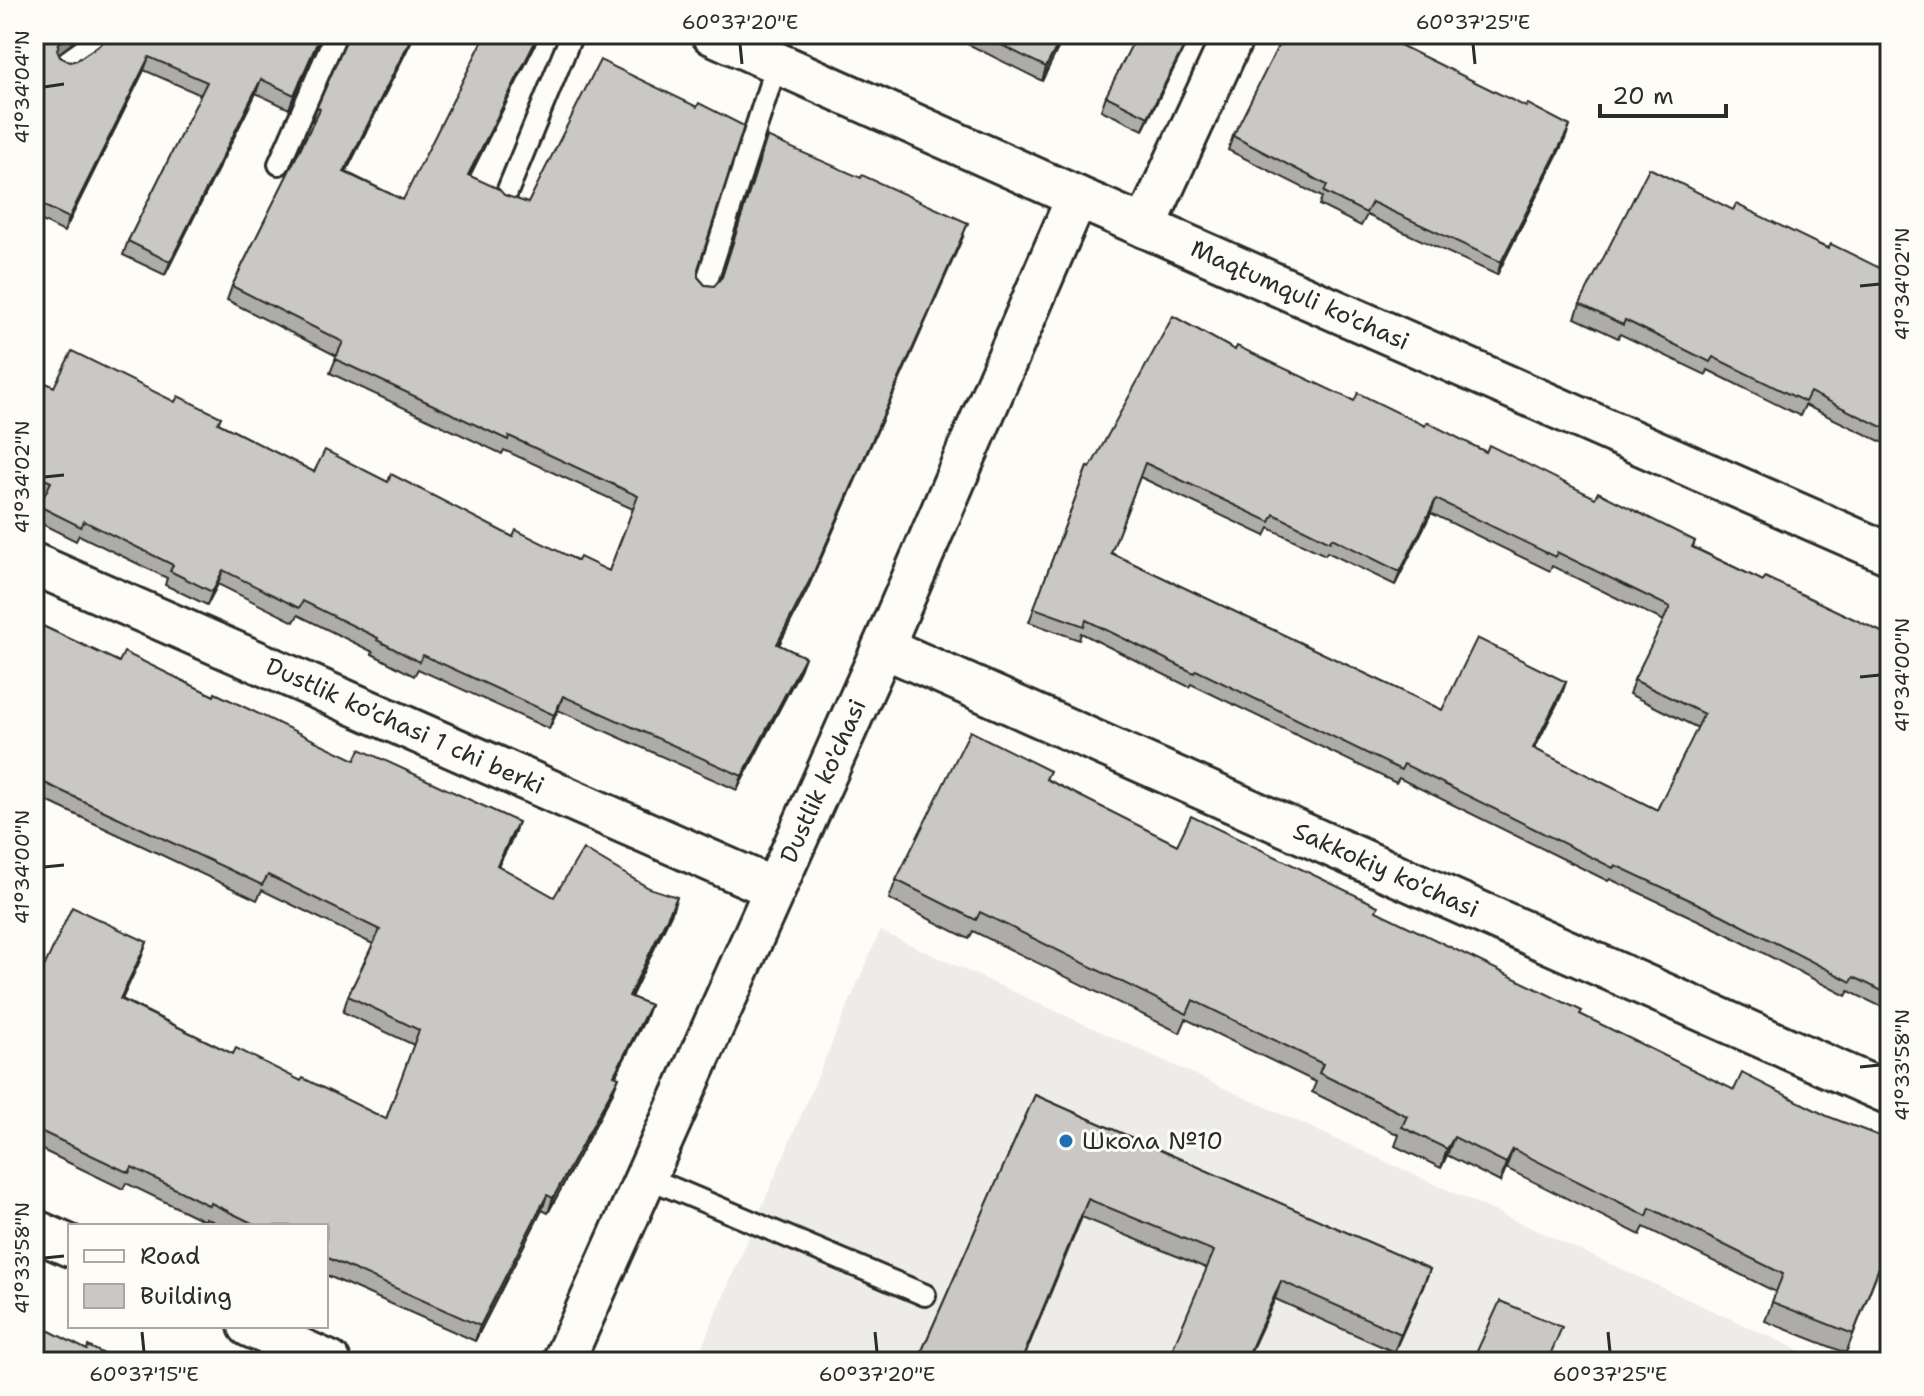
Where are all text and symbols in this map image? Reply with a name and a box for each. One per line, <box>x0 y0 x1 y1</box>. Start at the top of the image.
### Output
text: 60°37'20"E <box>682 9 798 35</box>
text: 60°37'25"E <box>1416 9 1530 35</box>
text: 41°34'04"N <box>9 30 35 144</box>
scale bar <box>1600 68 1726 118</box>
text: 20 m <box>1612 80 1674 112</box>
text: 41°34'02"N <box>1889 228 1915 340</box>
street label: Maqtumquli ko'chasi <box>1186 232 1414 358</box>
text: 41°34'02"N <box>9 421 35 533</box>
text: 41°34'00"N <box>1889 618 1915 732</box>
street label: Dustlik ko'chasi 1 chi berki <box>261 650 549 802</box>
street label: Dustlik ko'chasi <box>773 694 873 868</box>
text: 41°34'00"N <box>9 810 35 924</box>
street label: Sakkokiy ko'chasi <box>1288 815 1484 925</box>
text: 41°33'58"N <box>1889 1009 1915 1121</box>
place label: Школа №10 <box>1082 1125 1223 1157</box>
marker: Школа №10 <box>1057 1132 1075 1150</box>
text: 41°33'58"N <box>9 1202 35 1314</box>
legend <box>68 1224 328 1328</box>
text: Road <box>140 1240 200 1272</box>
text: Building <box>140 1280 232 1312</box>
text: 60°37'15"E <box>89 1361 199 1387</box>
text: 60°37'20"E <box>819 1361 935 1387</box>
text: 60°37'25"E <box>1553 1361 1667 1387</box>

